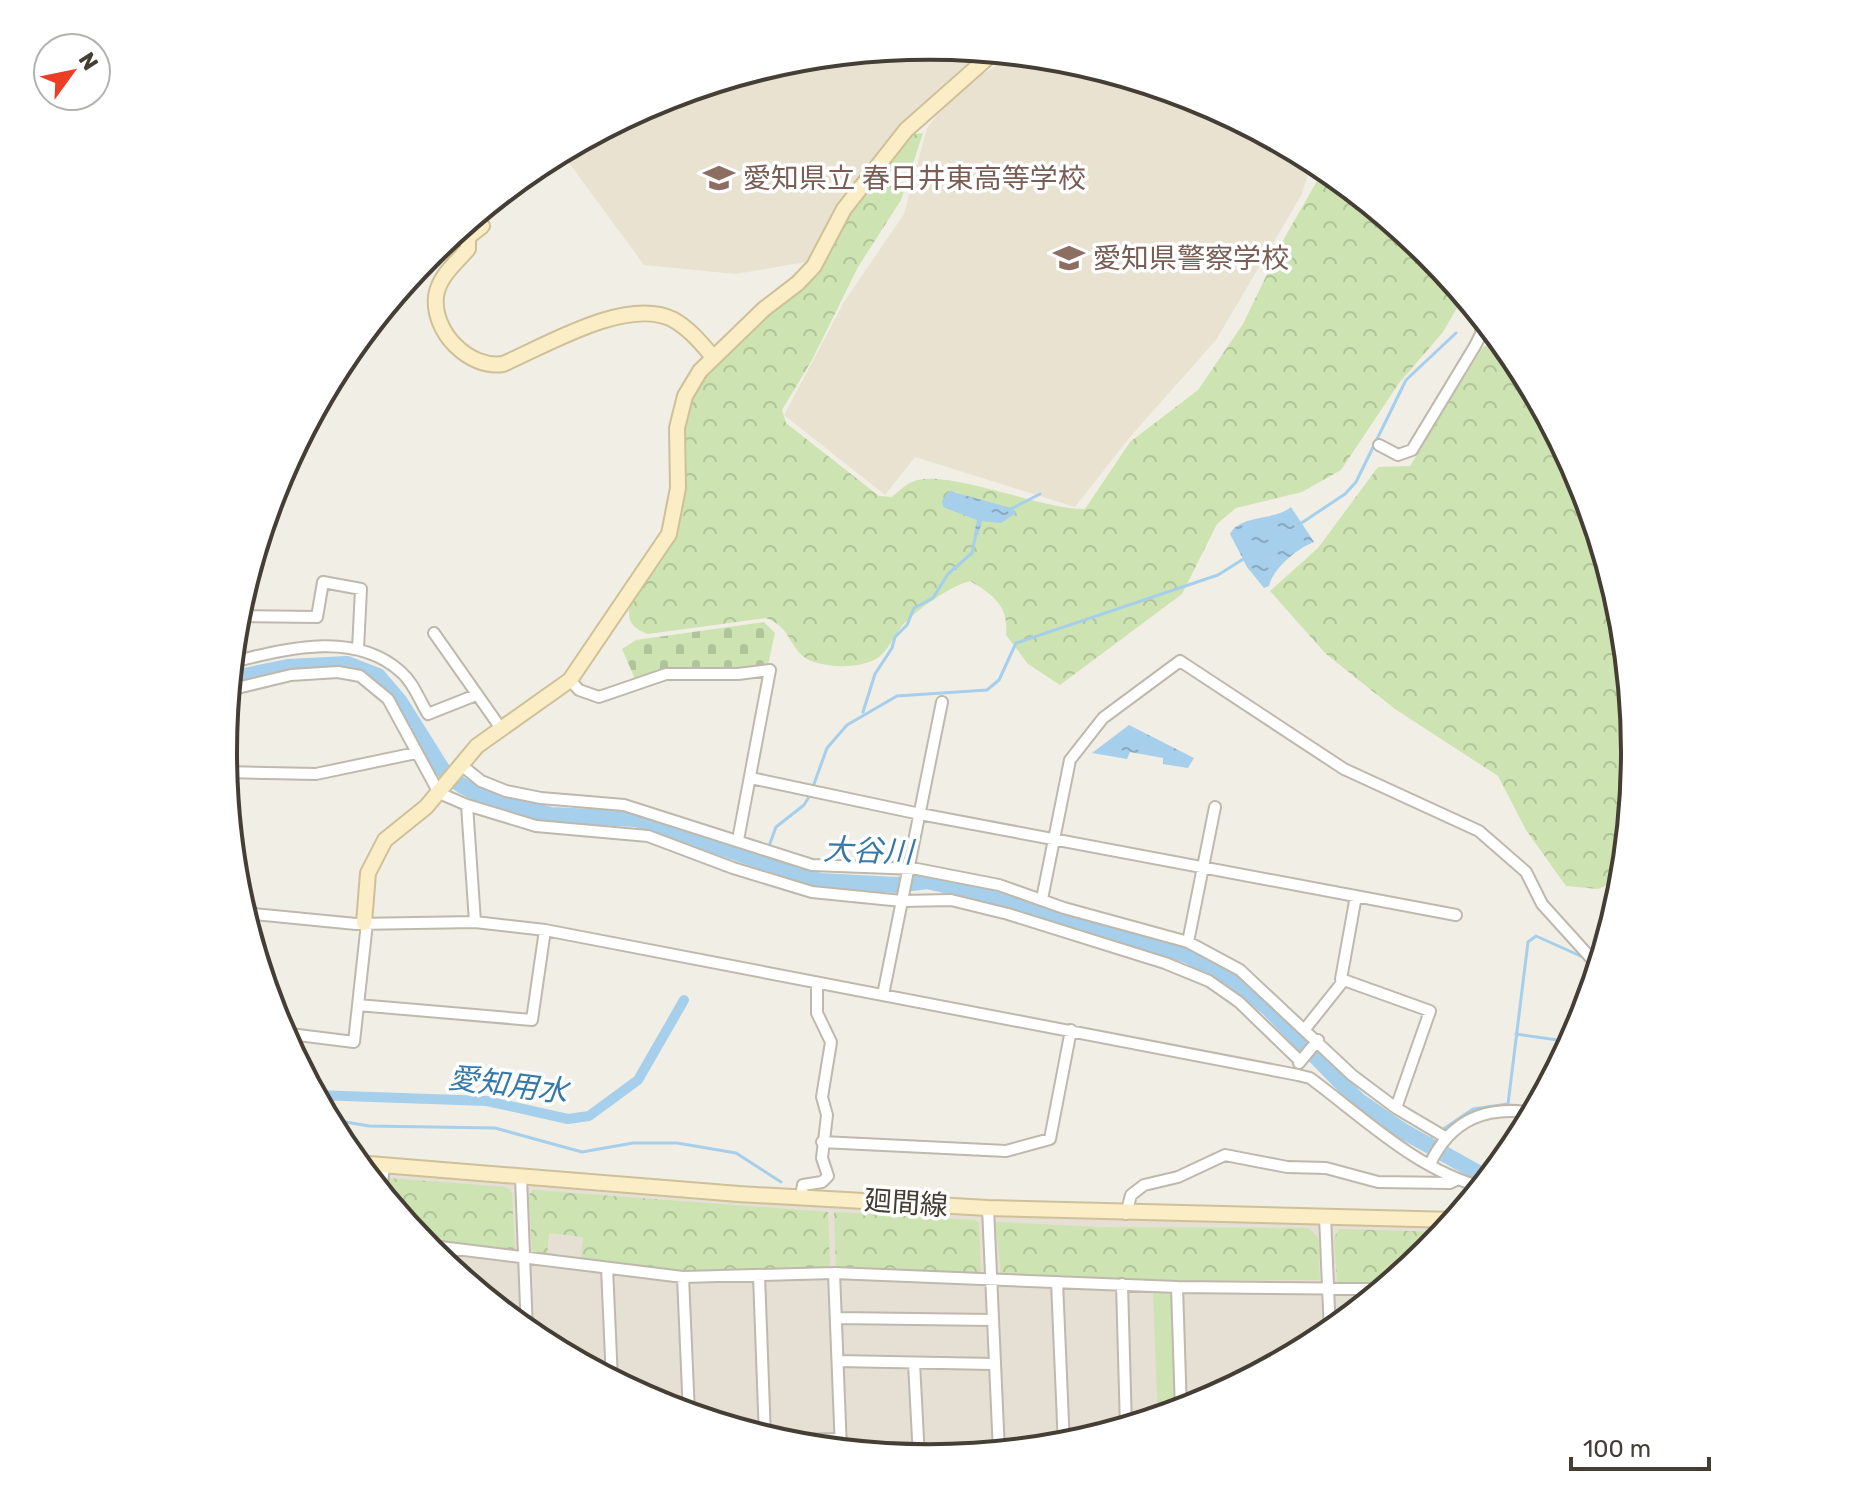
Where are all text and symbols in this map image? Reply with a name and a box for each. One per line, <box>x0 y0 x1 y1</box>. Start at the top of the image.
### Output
north arrow <box>32 32 112 112</box>
text: N <box>73 47 104 75</box>
school or university icon: 愛知県立 春日井東高等学校 <box>702 161 736 195</box>
place label: 愛知県立 春日井東高等学校 <box>743 162 1086 195</box>
school or university icon: 愛知県警察学校 <box>1052 241 1086 275</box>
place label: 愛知県警察学校 <box>1093 242 1289 275</box>
water label: 大谷川 <box>822 831 917 871</box>
water label: 愛知用水 <box>446 1060 573 1111</box>
street label: 廻間線 <box>863 1184 949 1222</box>
scale bar <box>1571 1421 1709 1471</box>
text: 100 m <box>1583 1435 1651 1463</box>

